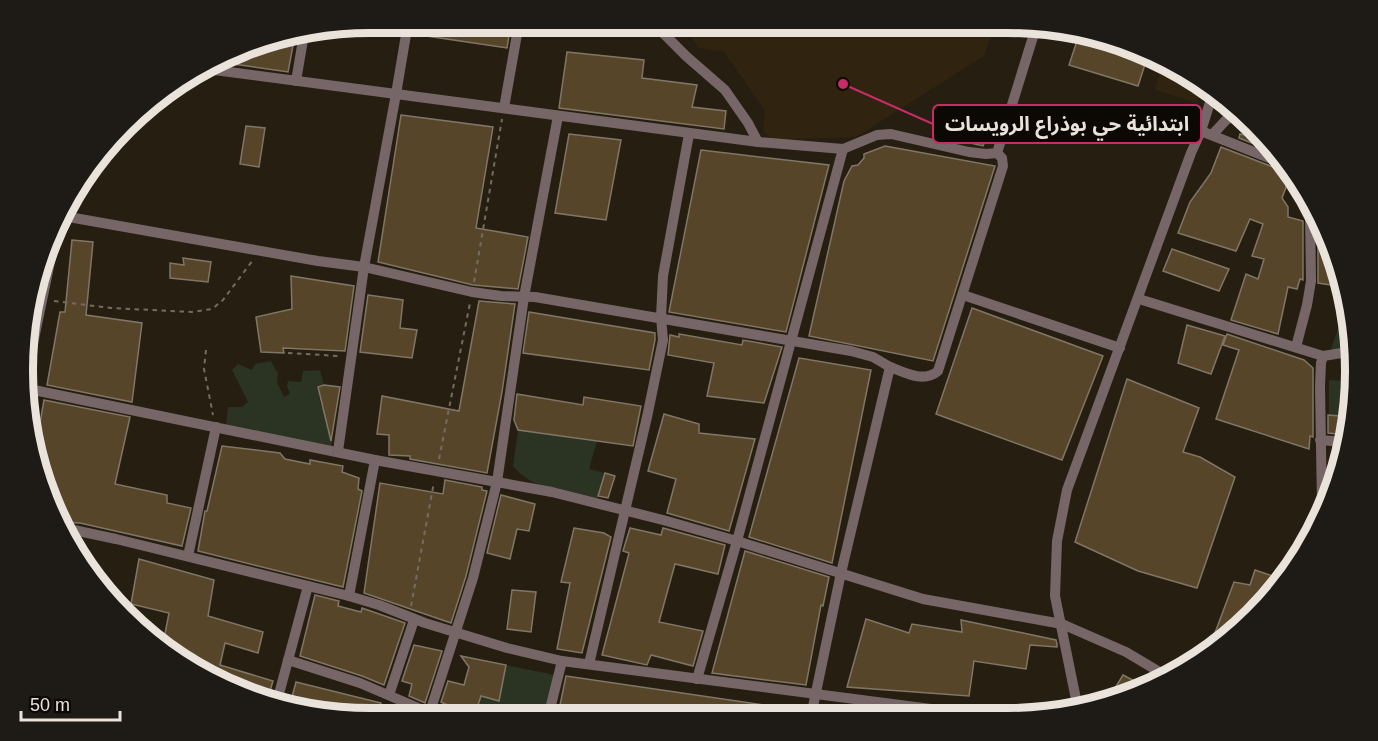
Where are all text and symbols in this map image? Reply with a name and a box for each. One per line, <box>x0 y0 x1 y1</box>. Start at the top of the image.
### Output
callout: ابتدائية حي بوذراع الرويسات <box>933 105 1201 143</box>
text: ابتدائية حي بوذراع الرويسات <box>945 113 1189 141</box>
scale bar <box>21 684 120 722</box>
text: 50 m <box>30 695 70 715</box>

